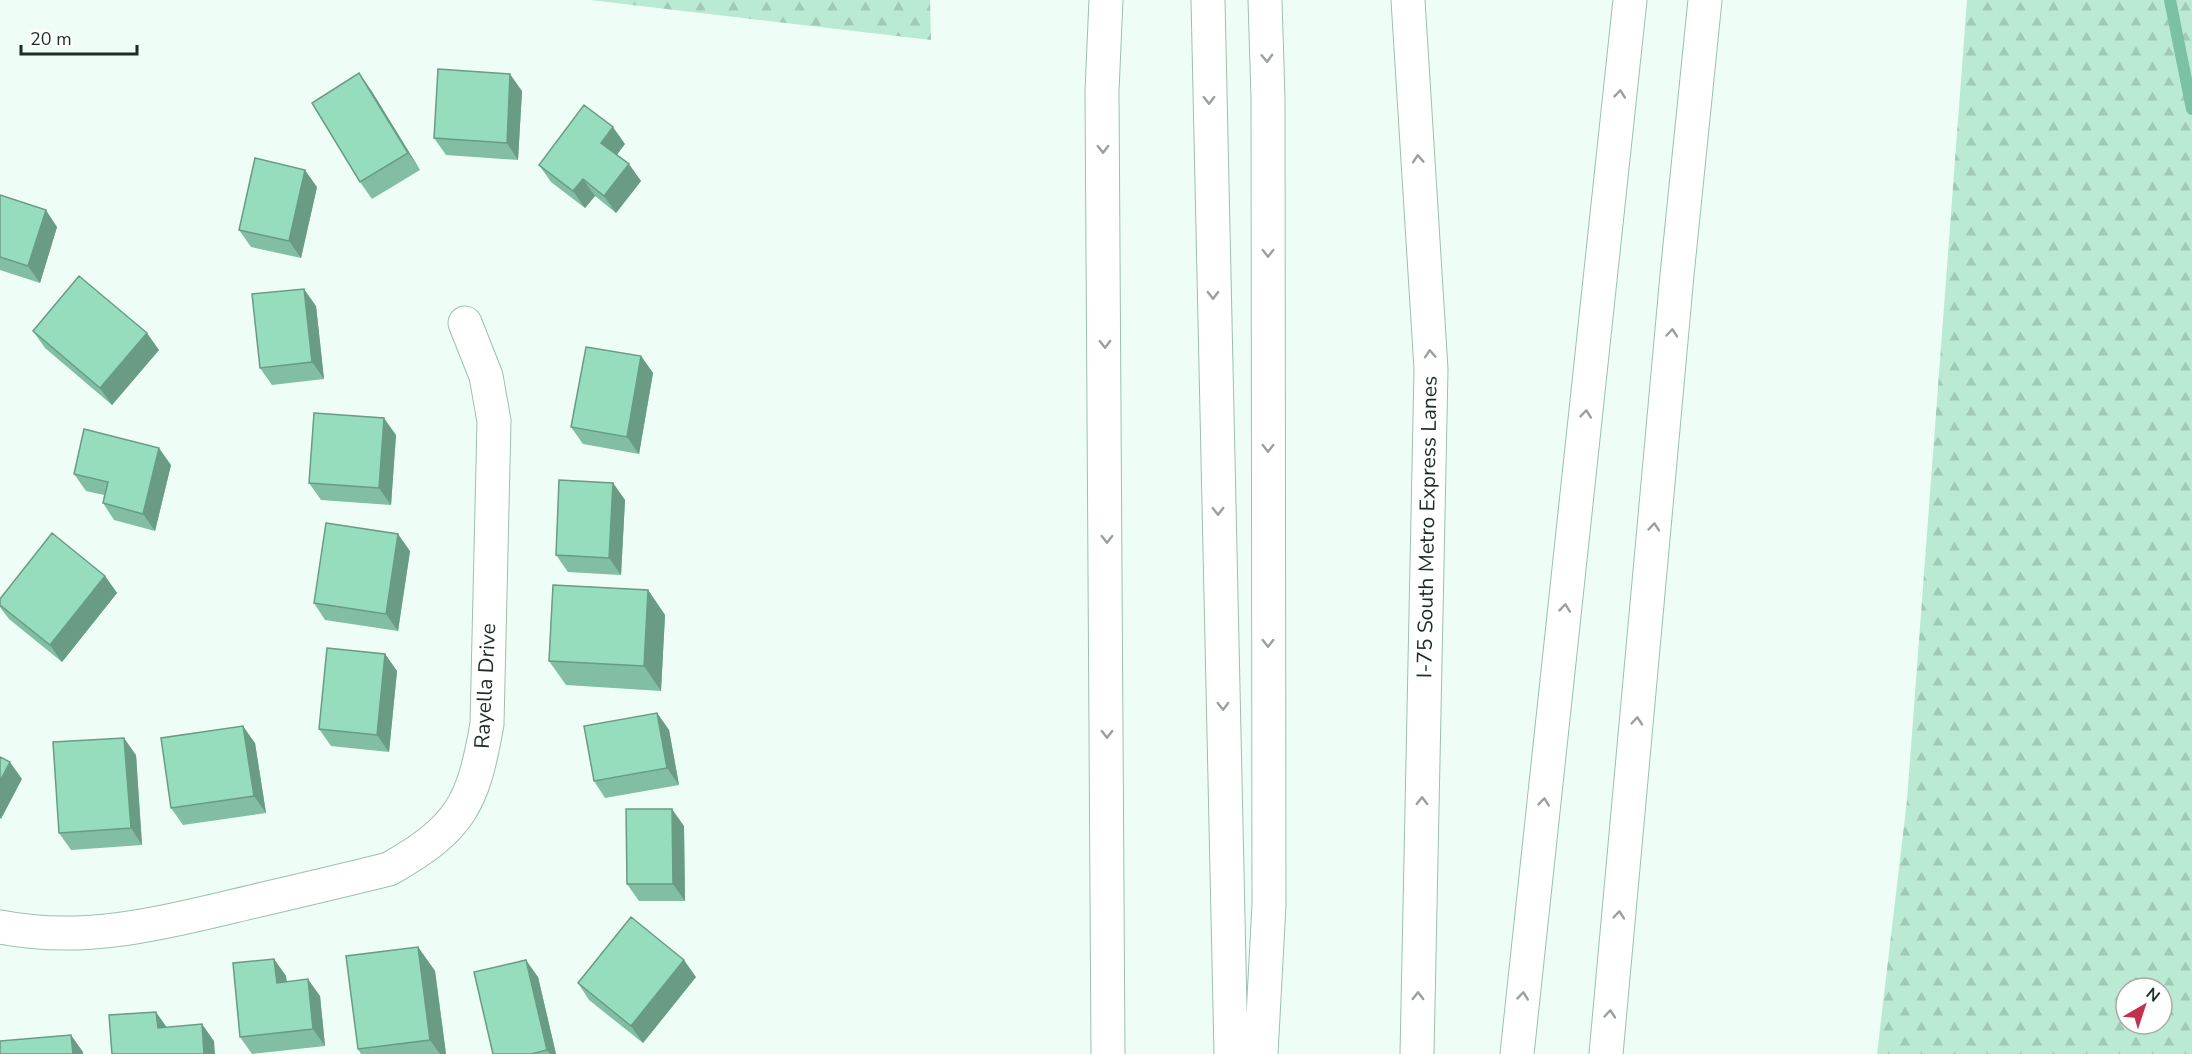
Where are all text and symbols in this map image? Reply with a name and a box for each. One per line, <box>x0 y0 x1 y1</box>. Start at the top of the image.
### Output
scale bar <box>21 18 136 56</box>
text: 20 m <box>30 27 72 51</box>
one-way arrow <box>1260 54 1273 63</box>
one-way arrow <box>1614 89 1626 99</box>
one-way arrow <box>1203 96 1215 105</box>
one-way arrow <box>1097 145 1109 154</box>
one-way arrow <box>1411 155 1424 164</box>
one-way arrow <box>1262 249 1274 258</box>
one-way arrow <box>1207 291 1220 300</box>
one-way arrow <box>1665 328 1678 337</box>
one-way arrow <box>1099 340 1111 349</box>
one-way arrow <box>1423 349 1436 358</box>
street label: I-75 South Metro Express Lanes <box>1410 376 1444 678</box>
one-way arrow <box>1579 410 1592 419</box>
one-way arrow <box>1262 444 1274 453</box>
one-way arrow <box>1212 507 1225 516</box>
one-way arrow <box>1647 522 1660 531</box>
one-way arrow <box>1101 535 1113 544</box>
one-way arrow <box>1558 604 1571 613</box>
street label: Rayella Drive <box>468 623 502 749</box>
one-way arrow <box>1262 639 1274 648</box>
one-way arrow <box>1216 702 1229 711</box>
one-way arrow <box>1630 716 1643 726</box>
one-way arrow <box>1101 730 1113 739</box>
one-way arrow <box>1416 796 1428 805</box>
one-way arrow <box>1537 797 1550 807</box>
one-way arrow <box>1612 911 1625 920</box>
north arrow <box>2114 976 2174 1036</box>
text: N <box>2141 983 2164 1007</box>
one-way arrow <box>1412 991 1424 1000</box>
one-way arrow <box>1516 991 1529 1000</box>
one-way arrow <box>1603 1009 1616 1018</box>

